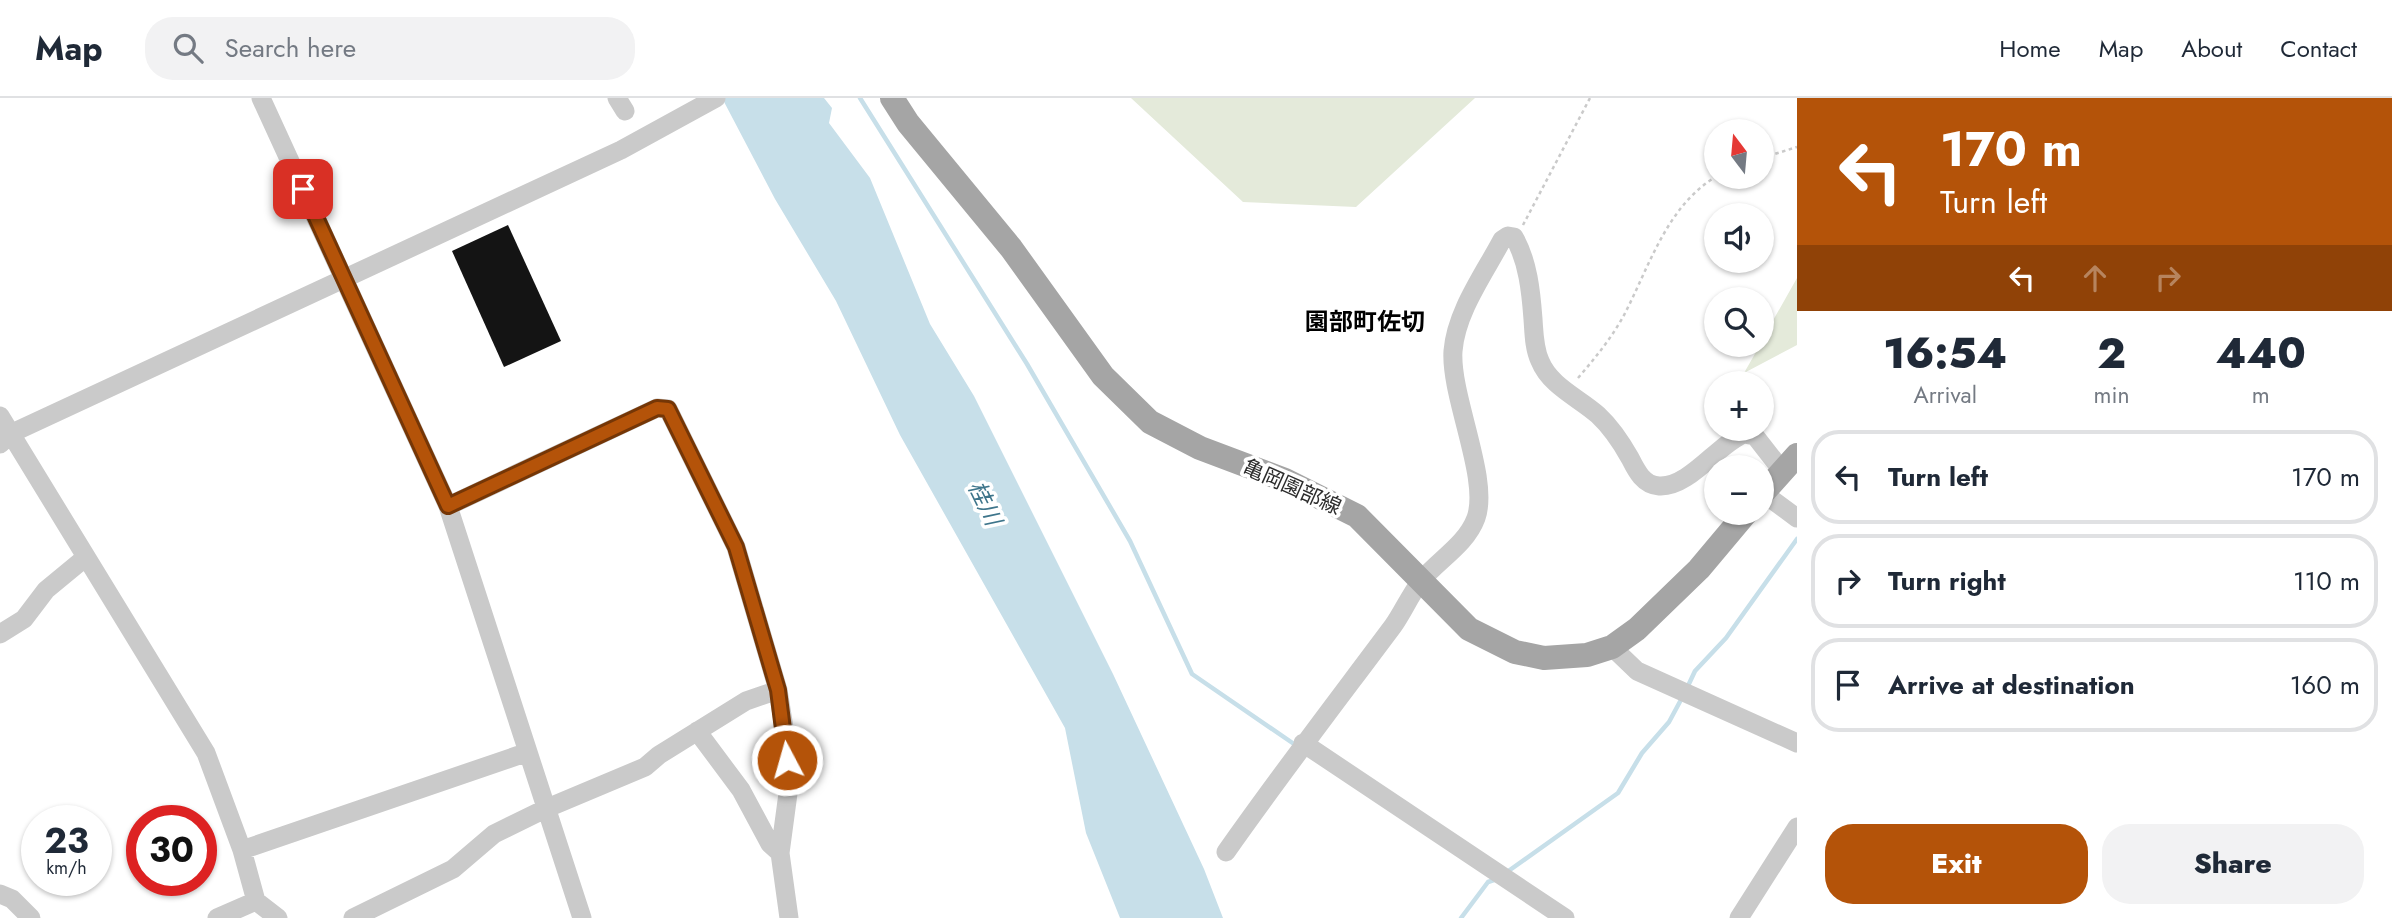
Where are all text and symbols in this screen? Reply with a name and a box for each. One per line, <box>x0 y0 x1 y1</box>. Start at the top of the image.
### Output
search box <box>145 17 635 80</box>
text: Map <box>35 25 103 72</box>
icon: search <box>169 29 207 67</box>
text: Search here <box>225 29 356 67</box>
text: Home <box>1999 31 2061 66</box>
text: Map <box>2099 31 2143 66</box>
text: About <box>2181 31 2242 66</box>
text: Contact <box>2280 31 2357 66</box>
text: 170 m <box>1940 114 2082 184</box>
north arrow <box>1704 119 1774 189</box>
map controls <box>1704 119 1774 525</box>
icon: left <box>1825 126 1916 217</box>
pin <box>273 159 333 219</box>
icon: arrive <box>284 170 322 208</box>
text: Turn left <box>1940 179 2047 225</box>
button: sound <box>1704 203 1774 273</box>
icon: left <box>2003 259 2041 297</box>
icon: ahead <box>2076 259 2114 297</box>
icon: right <box>2149 259 2187 297</box>
button: search <box>1704 287 1774 357</box>
district label: 園部町佐切 <box>1305 304 1425 339</box>
text: 16:54 <box>1883 323 2007 384</box>
text: 2 <box>2097 323 2126 384</box>
text: 440 <box>2216 323 2306 384</box>
button: + <box>1704 371 1774 441</box>
text: Arrival <box>1914 378 1977 412</box>
text: min <box>2093 378 2129 412</box>
text: m <box>2252 378 2270 412</box>
street label: 亀岡園部線 <box>1238 452 1346 522</box>
button: − <box>1704 455 1774 525</box>
icon: left <box>1829 458 1867 496</box>
text: Turn left <box>1888 458 1988 496</box>
text: 170 m <box>2291 458 2360 496</box>
water label: 桂川 <box>960 475 1012 534</box>
icon: right <box>1829 562 1867 600</box>
text: Turn right <box>1888 562 2006 600</box>
text: 110 m <box>2293 562 2360 600</box>
icon: arrive <box>1829 666 1867 704</box>
text: Arrive at destination <box>1888 666 2135 704</box>
text: 160 m <box>2290 666 2360 704</box>
position arrow <box>750 723 824 797</box>
speed limit sign: 30 <box>126 805 217 896</box>
text: 23 <box>44 816 89 866</box>
button: Exit <box>1825 824 2088 904</box>
button: Share <box>2102 824 2364 904</box>
text: km/h <box>46 855 87 881</box>

